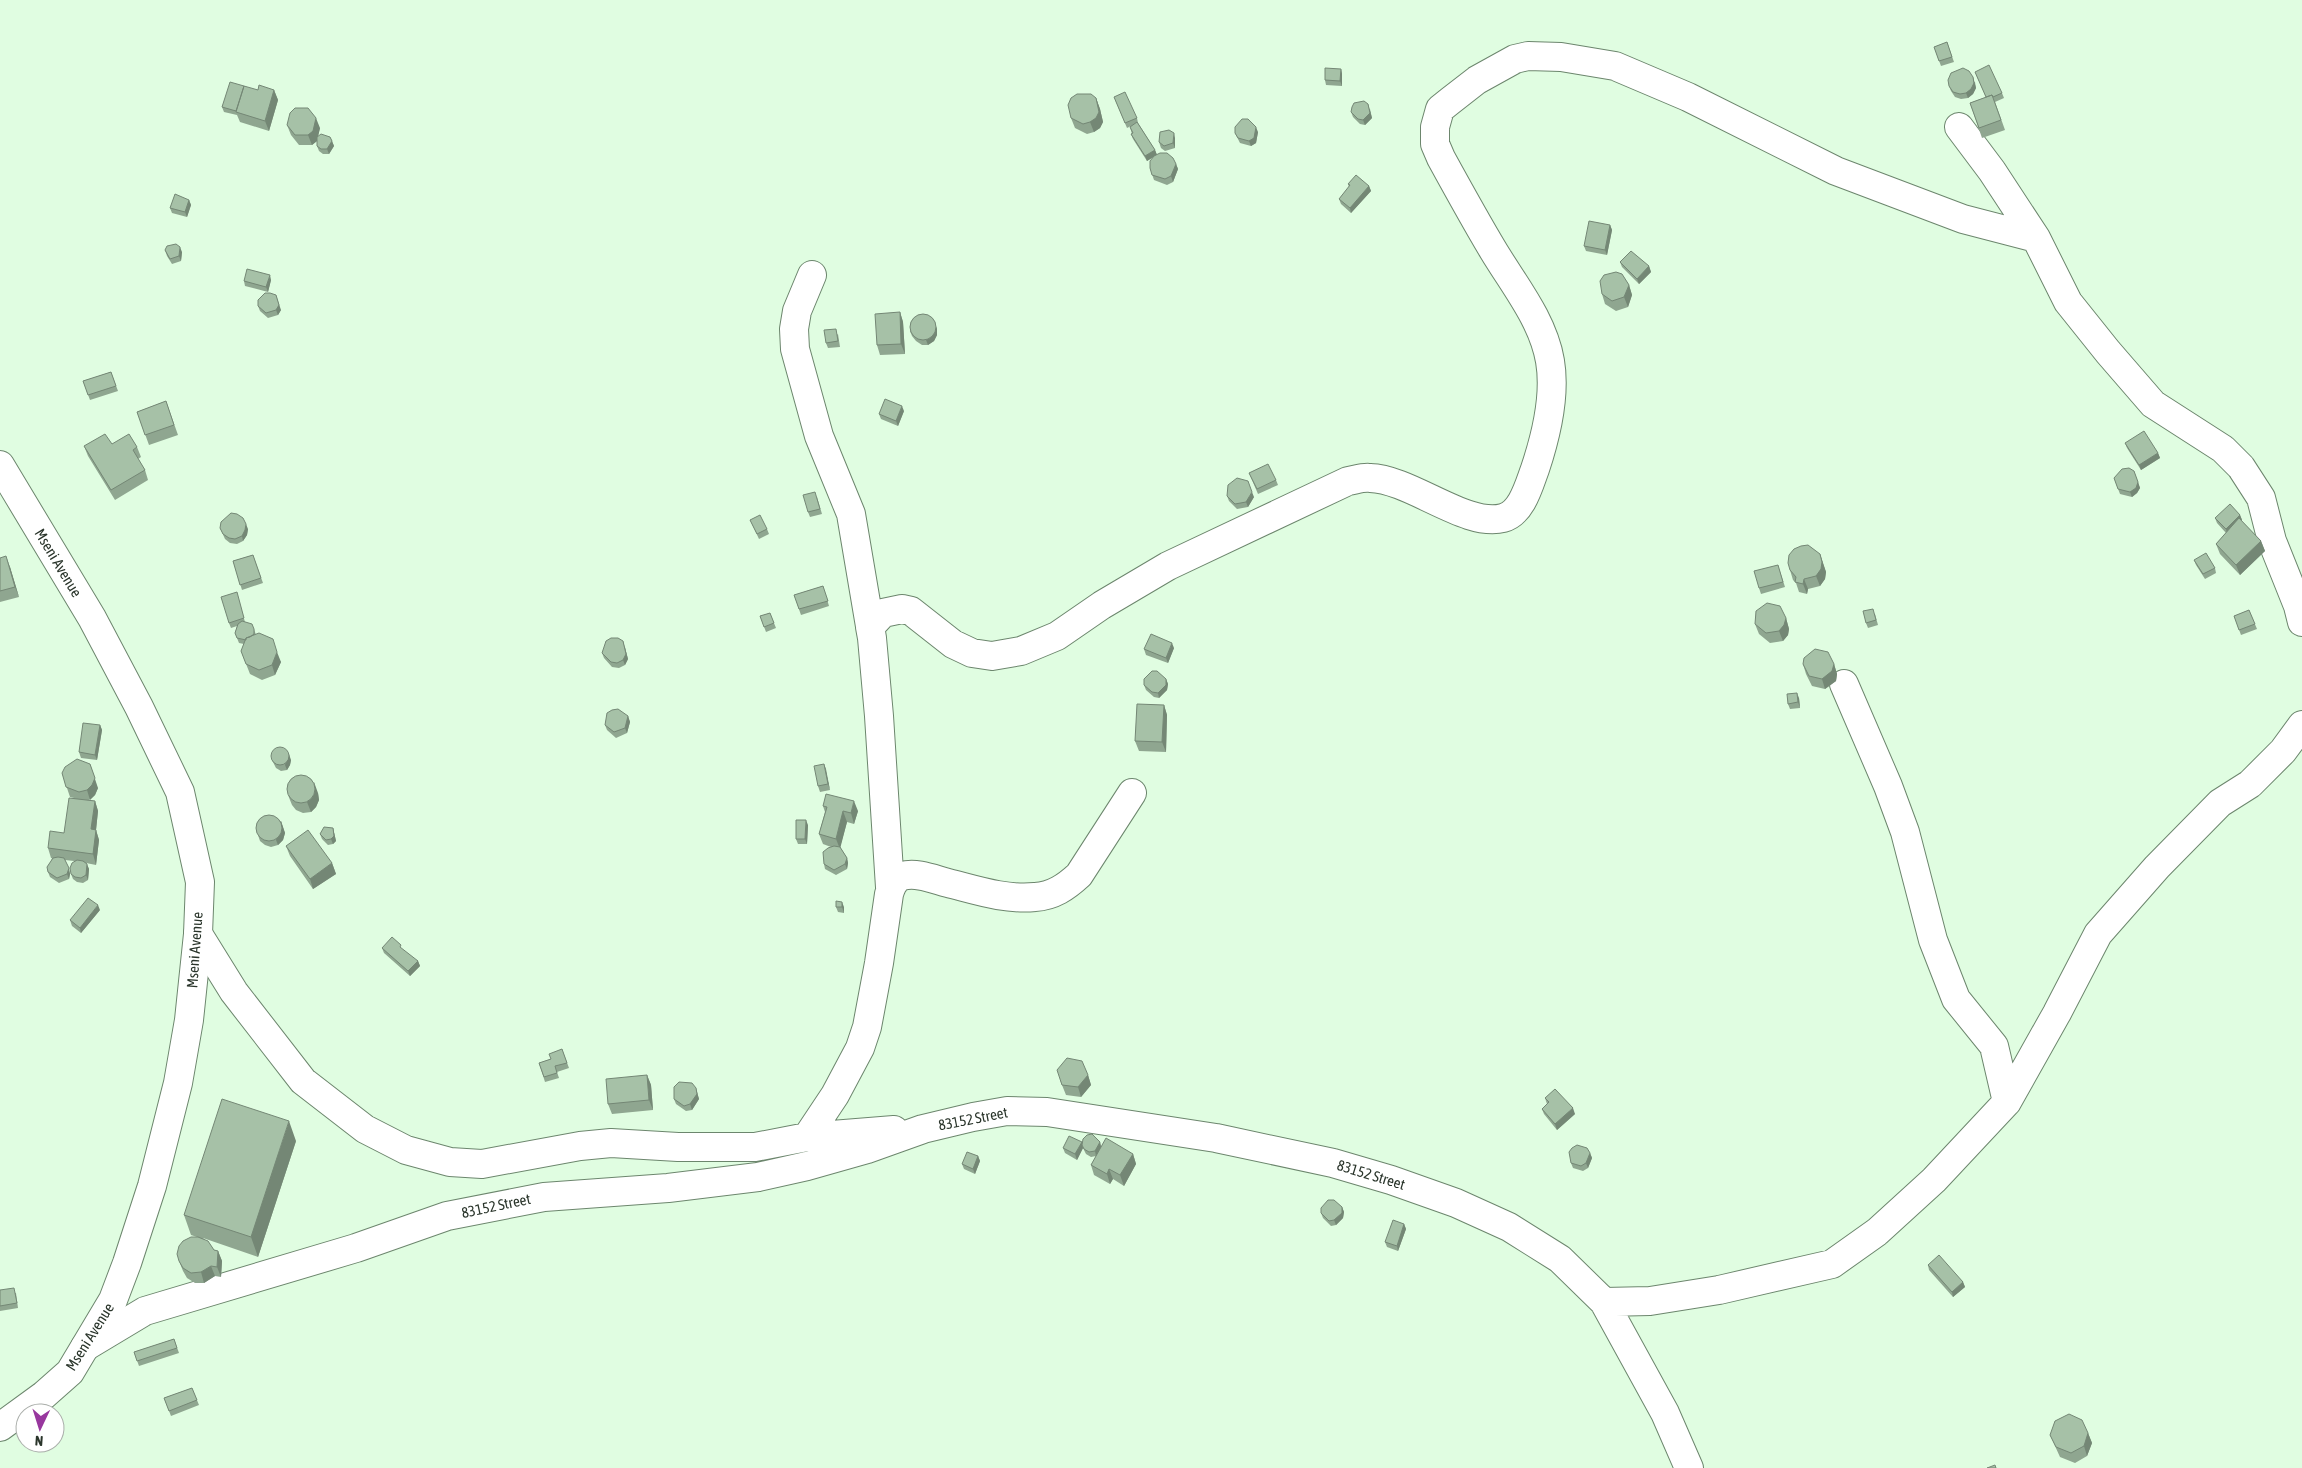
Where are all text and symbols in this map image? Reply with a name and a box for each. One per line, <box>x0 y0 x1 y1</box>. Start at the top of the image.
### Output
street label: Mseni Avenue <box>31 526 85 600</box>
street label: Mseni Avenue <box>183 911 206 989</box>
street label: 83152 Street <box>937 1103 1009 1134</box>
street label: 83152 Street <box>1335 1156 1407 1193</box>
street label: 83152 Street <box>460 1190 532 1221</box>
street label: Mseni Avenue <box>62 1300 117 1374</box>
north arrow <box>15 1403 65 1453</box>
text: N <box>34 1433 44 1449</box>

